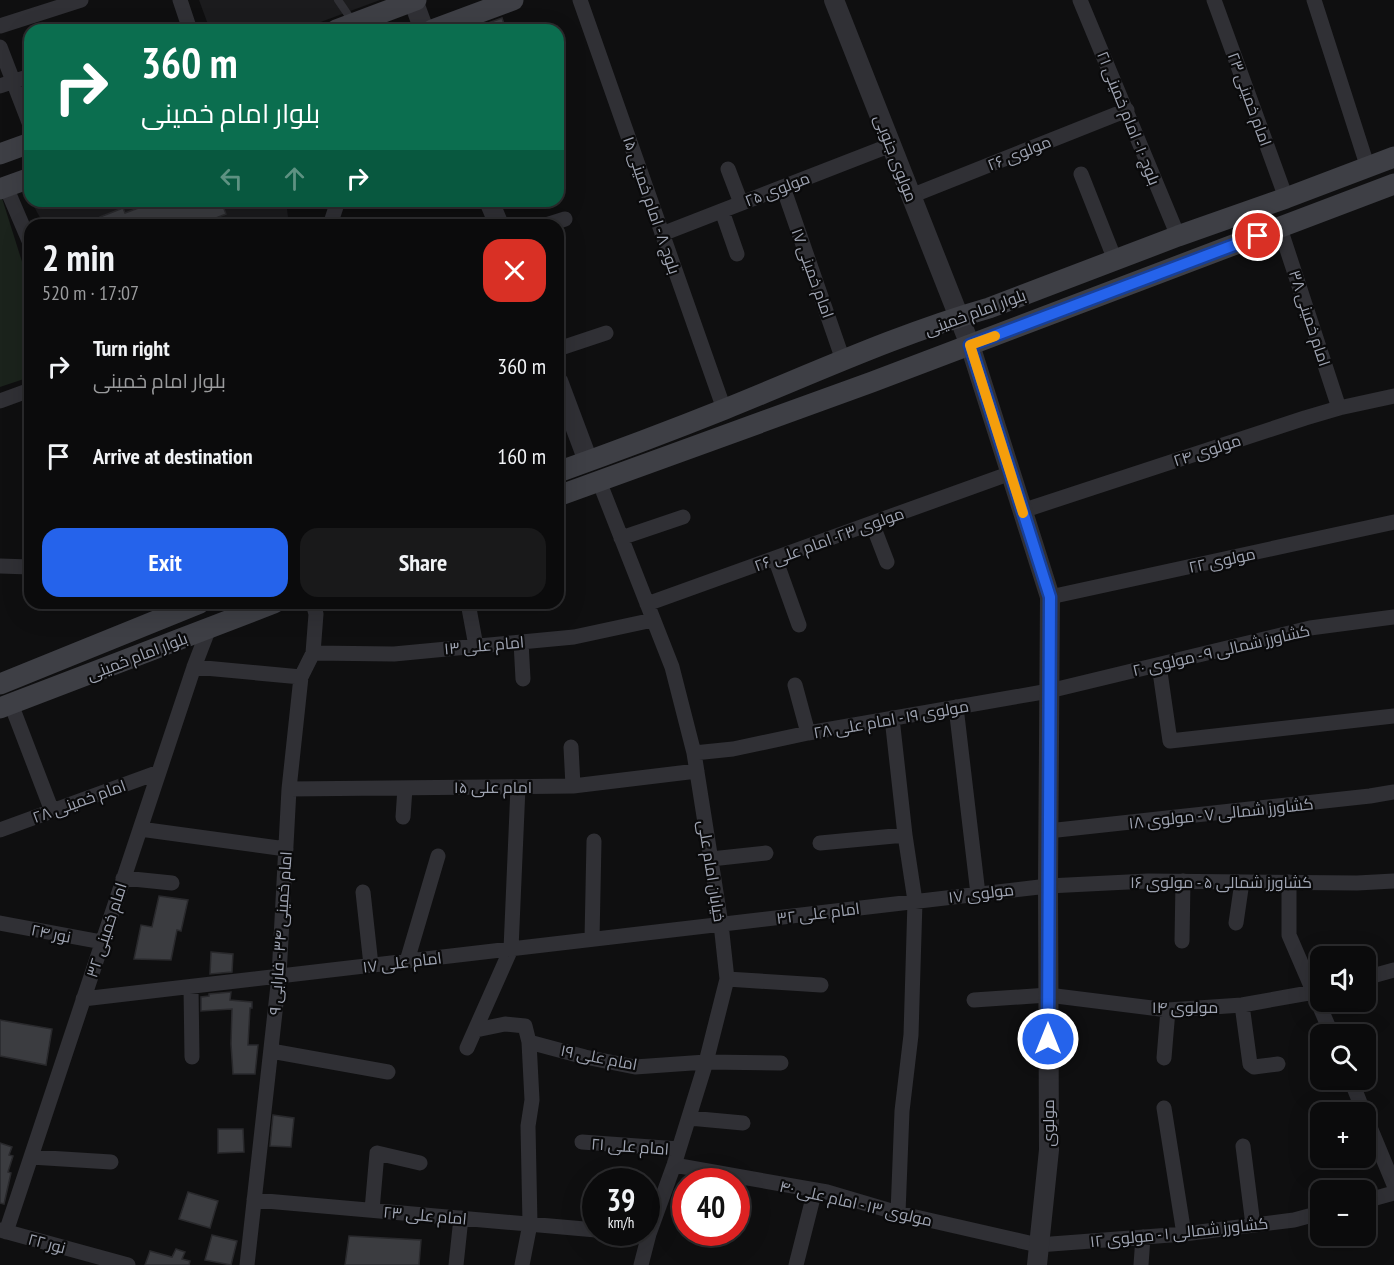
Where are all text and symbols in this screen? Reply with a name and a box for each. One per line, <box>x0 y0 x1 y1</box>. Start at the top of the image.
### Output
text: 360 m <box>141 35 238 90</box>
icon: right <box>42 48 120 126</box>
street label: بلوچ ۱۰ - امام خمینی ۲۱ <box>1091 48 1165 189</box>
street label: امام خمینی ۲۳ <box>1222 49 1276 149</box>
text: بلوار امام خمینی <box>141 96 320 130</box>
street label: مولوی جنوبی <box>869 111 922 205</box>
street label: مولوی ۲۶ <box>984 131 1054 176</box>
street label: بلوچ ۸ - امام خمینی ۱۵ <box>617 134 685 277</box>
icon: left <box>215 162 248 195</box>
icon: ahead <box>278 162 311 195</box>
icon: right <box>341 162 374 195</box>
street label: مولوی ۲۵ <box>742 167 813 211</box>
pin <box>1232 210 1283 261</box>
icon: arrive <box>1241 219 1274 252</box>
street label: امام خمینی ۱۷ <box>786 225 839 321</box>
text: 2 min <box>42 234 115 281</box>
button: close <box>483 239 546 302</box>
street label: امام خمینی ۳۸ <box>1283 267 1335 369</box>
text: 520 m · 17:07 <box>42 280 139 306</box>
street label: بلوار امام خمینی <box>922 284 1029 341</box>
text: Turn right <box>93 334 170 362</box>
icon: right <box>42 350 75 383</box>
text: 360 m <box>497 352 546 380</box>
text: بلوار امام خمینی <box>93 368 226 394</box>
street label: مولوی ۲۴ <box>1171 430 1244 471</box>
icon: arrive <box>42 440 75 473</box>
text: Arrive at destination <box>93 442 253 470</box>
text: 160 m <box>497 442 546 470</box>
street label: مولوی ۲۳- امام علی ۲۶ <box>751 503 907 577</box>
button: Exit <box>42 528 288 597</box>
button: Share <box>300 528 546 597</box>
street label: مولوی ۲۲ <box>1187 543 1257 578</box>
street label: کشاورز شمالی ۹ - مولوی ۲۰ <box>1130 620 1312 681</box>
street label: بلوار امام خمینی <box>84 628 191 686</box>
street label: امام علی ۱۳ <box>443 632 525 660</box>
street label: مولوی ۱۹ - امام علی ۲۸ <box>812 695 971 744</box>
street label: امام خمینی ۲۸ <box>30 775 129 829</box>
street label: امام علی ۱۵ <box>454 777 532 799</box>
street label: کشاورز شمالی ۷ - مولوی ۱۸ <box>1128 793 1315 834</box>
street label: خیابان امام علی <box>692 819 730 924</box>
street label: امام خمینی ۳۴ - فارابی ۹ <box>264 850 298 1016</box>
street label: کشاورز شمالی ۵ - مولوی ۱۶ <box>1130 872 1312 893</box>
street label: مولوی ۱۷ <box>947 879 1015 908</box>
street label: امام خمینی ۳۲ <box>81 880 133 981</box>
street label: امام علی ۳۲ <box>775 898 861 930</box>
street label: نور ۲۴ <box>29 919 73 947</box>
map controls <box>1310 946 1376 1246</box>
button: sound <box>1310 946 1376 1012</box>
street label: امام علی ۱۷ <box>361 947 443 979</box>
street label: مولوی ۱۴ <box>1152 997 1218 1018</box>
position arrow <box>1016 1007 1080 1071</box>
button: search <box>1310 1024 1376 1090</box>
street label: امام علی ۱۹ <box>558 1040 639 1076</box>
street label: مولوی <box>1038 1099 1059 1147</box>
button: + <box>1310 1102 1376 1168</box>
street label: امام علی ۲۱ <box>590 1133 670 1161</box>
speed limit sign: 40 <box>672 1168 750 1246</box>
street label: مولوی ۱۳ - امام علی ۴۰ <box>777 1176 934 1232</box>
text: 39 <box>607 1180 635 1219</box>
button: − <box>1310 1180 1376 1246</box>
street label: امام علی ۲۳ <box>382 1201 468 1231</box>
text: km/h <box>608 1213 634 1232</box>
street label: کشاورز شمالی ۱ - مولوی ۱۲ <box>1089 1213 1269 1252</box>
street label: نور ۲۲ <box>26 1228 68 1258</box>

